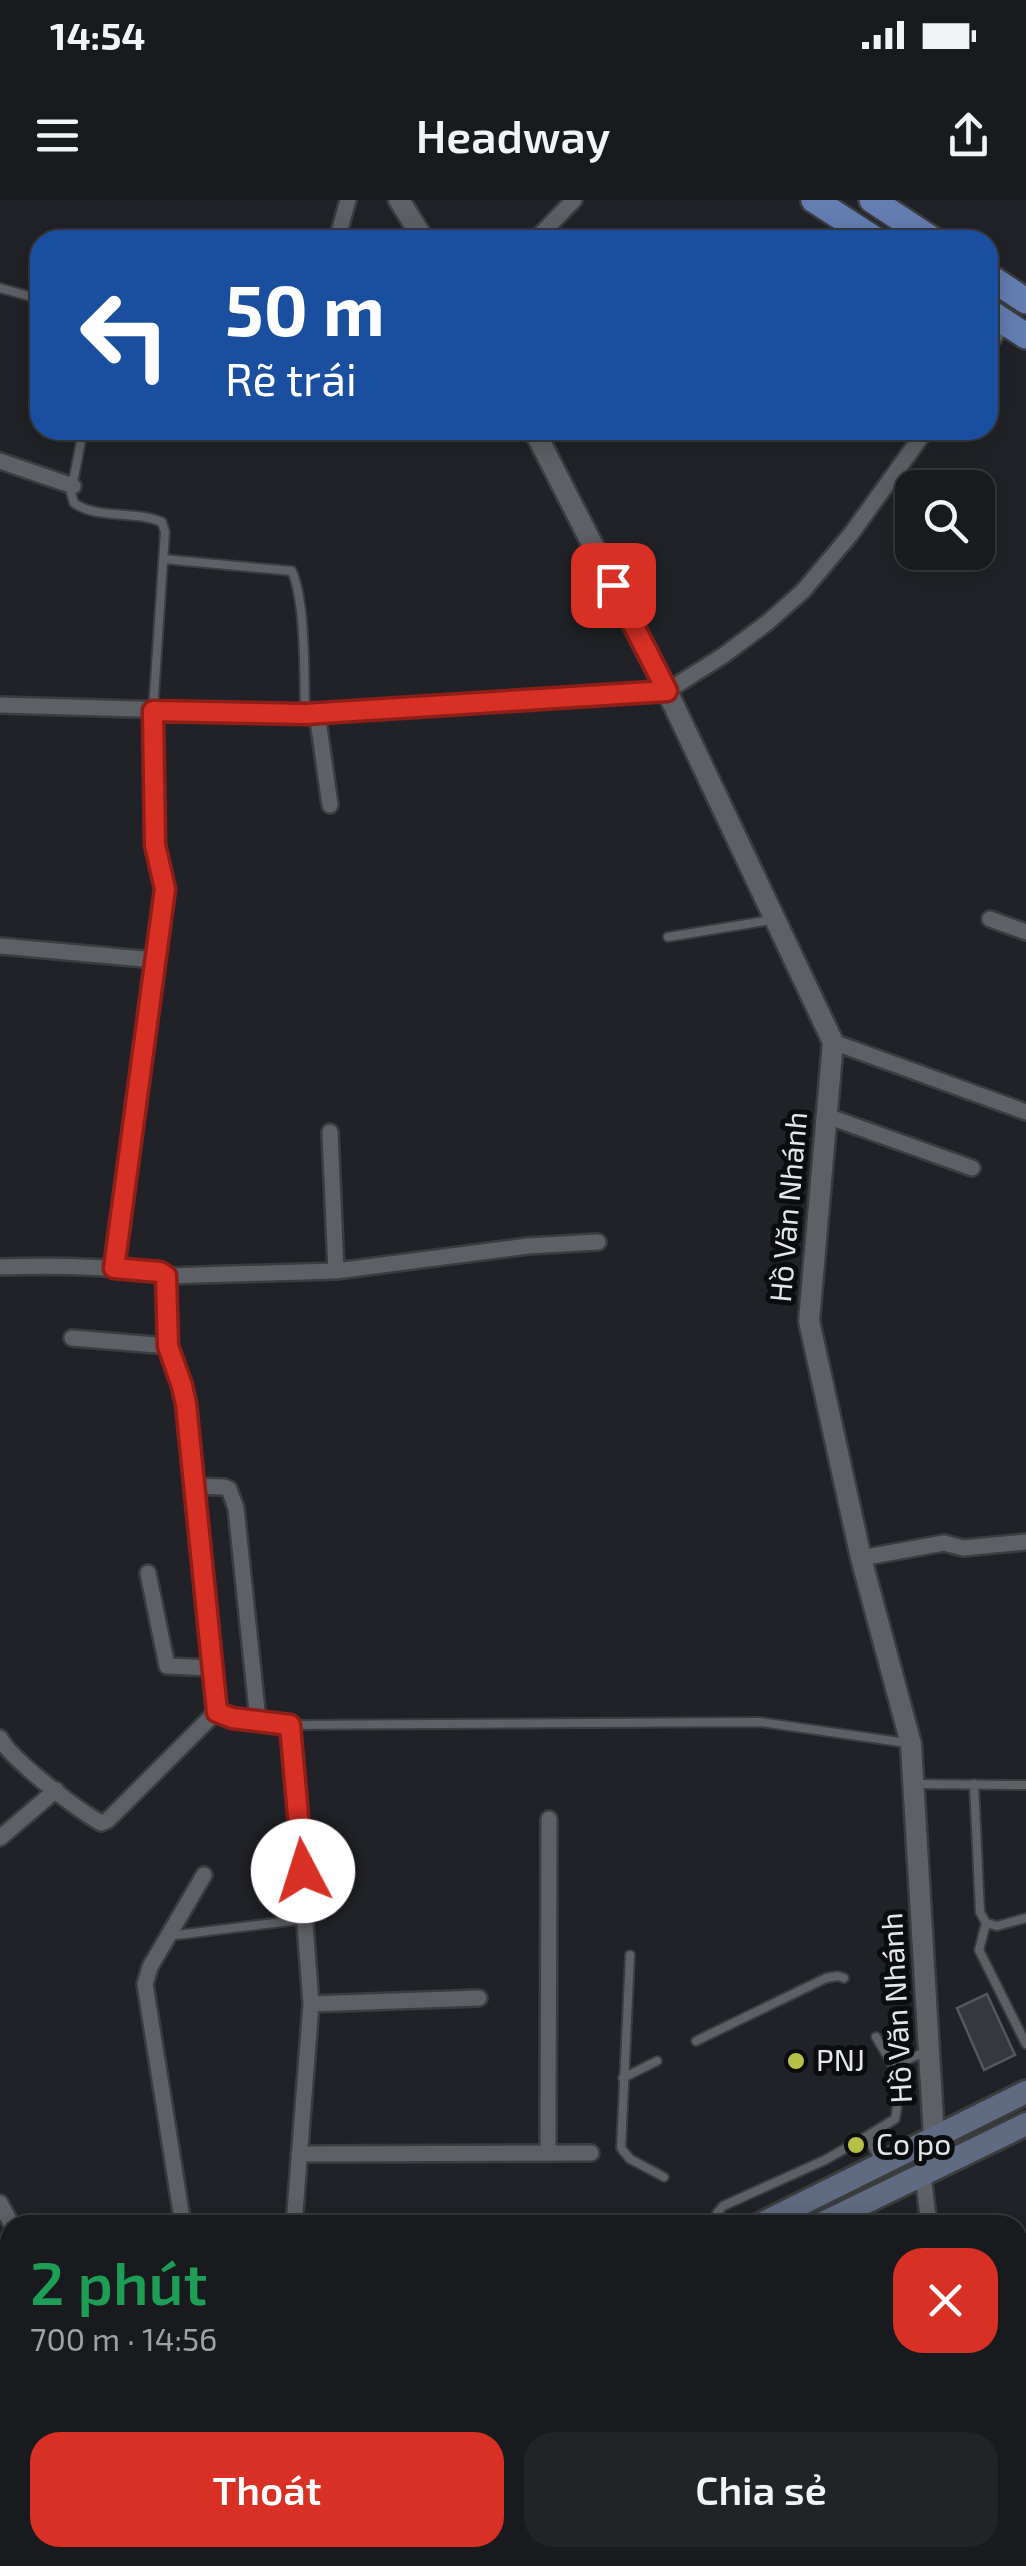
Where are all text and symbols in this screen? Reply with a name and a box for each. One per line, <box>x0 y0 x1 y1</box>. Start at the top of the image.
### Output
text: 14:54 <box>50 12 146 58</box>
icon: menu <box>30 108 85 163</box>
text: Headway <box>416 108 610 162</box>
icon: share <box>941 108 996 163</box>
text: 50 m <box>225 266 385 350</box>
icon: left <box>60 270 190 400</box>
text: Rẽ trái <box>225 351 357 405</box>
map controls <box>895 470 995 570</box>
button: search <box>895 470 995 570</box>
pin <box>571 543 656 628</box>
icon: arrive <box>586 558 641 613</box>
street label: Hồ Văn Nhánh <box>761 1110 813 1304</box>
position arrow <box>251 1819 355 1923</box>
street label: Hồ Văn Nhánh <box>872 1912 918 2104</box>
place label: PNJ <box>816 2041 865 2077</box>
marker: PNJ <box>785 2050 807 2072</box>
place label: Co po <box>876 2125 951 2161</box>
marker: Co po <box>845 2134 867 2156</box>
text: 2 phút <box>30 2245 207 2317</box>
button: close <box>893 2248 998 2353</box>
text: 700 m · 14:56 <box>30 2319 217 2357</box>
button: Thoát <box>30 2432 504 2547</box>
button: Chia sẻ <box>524 2432 998 2547</box>

